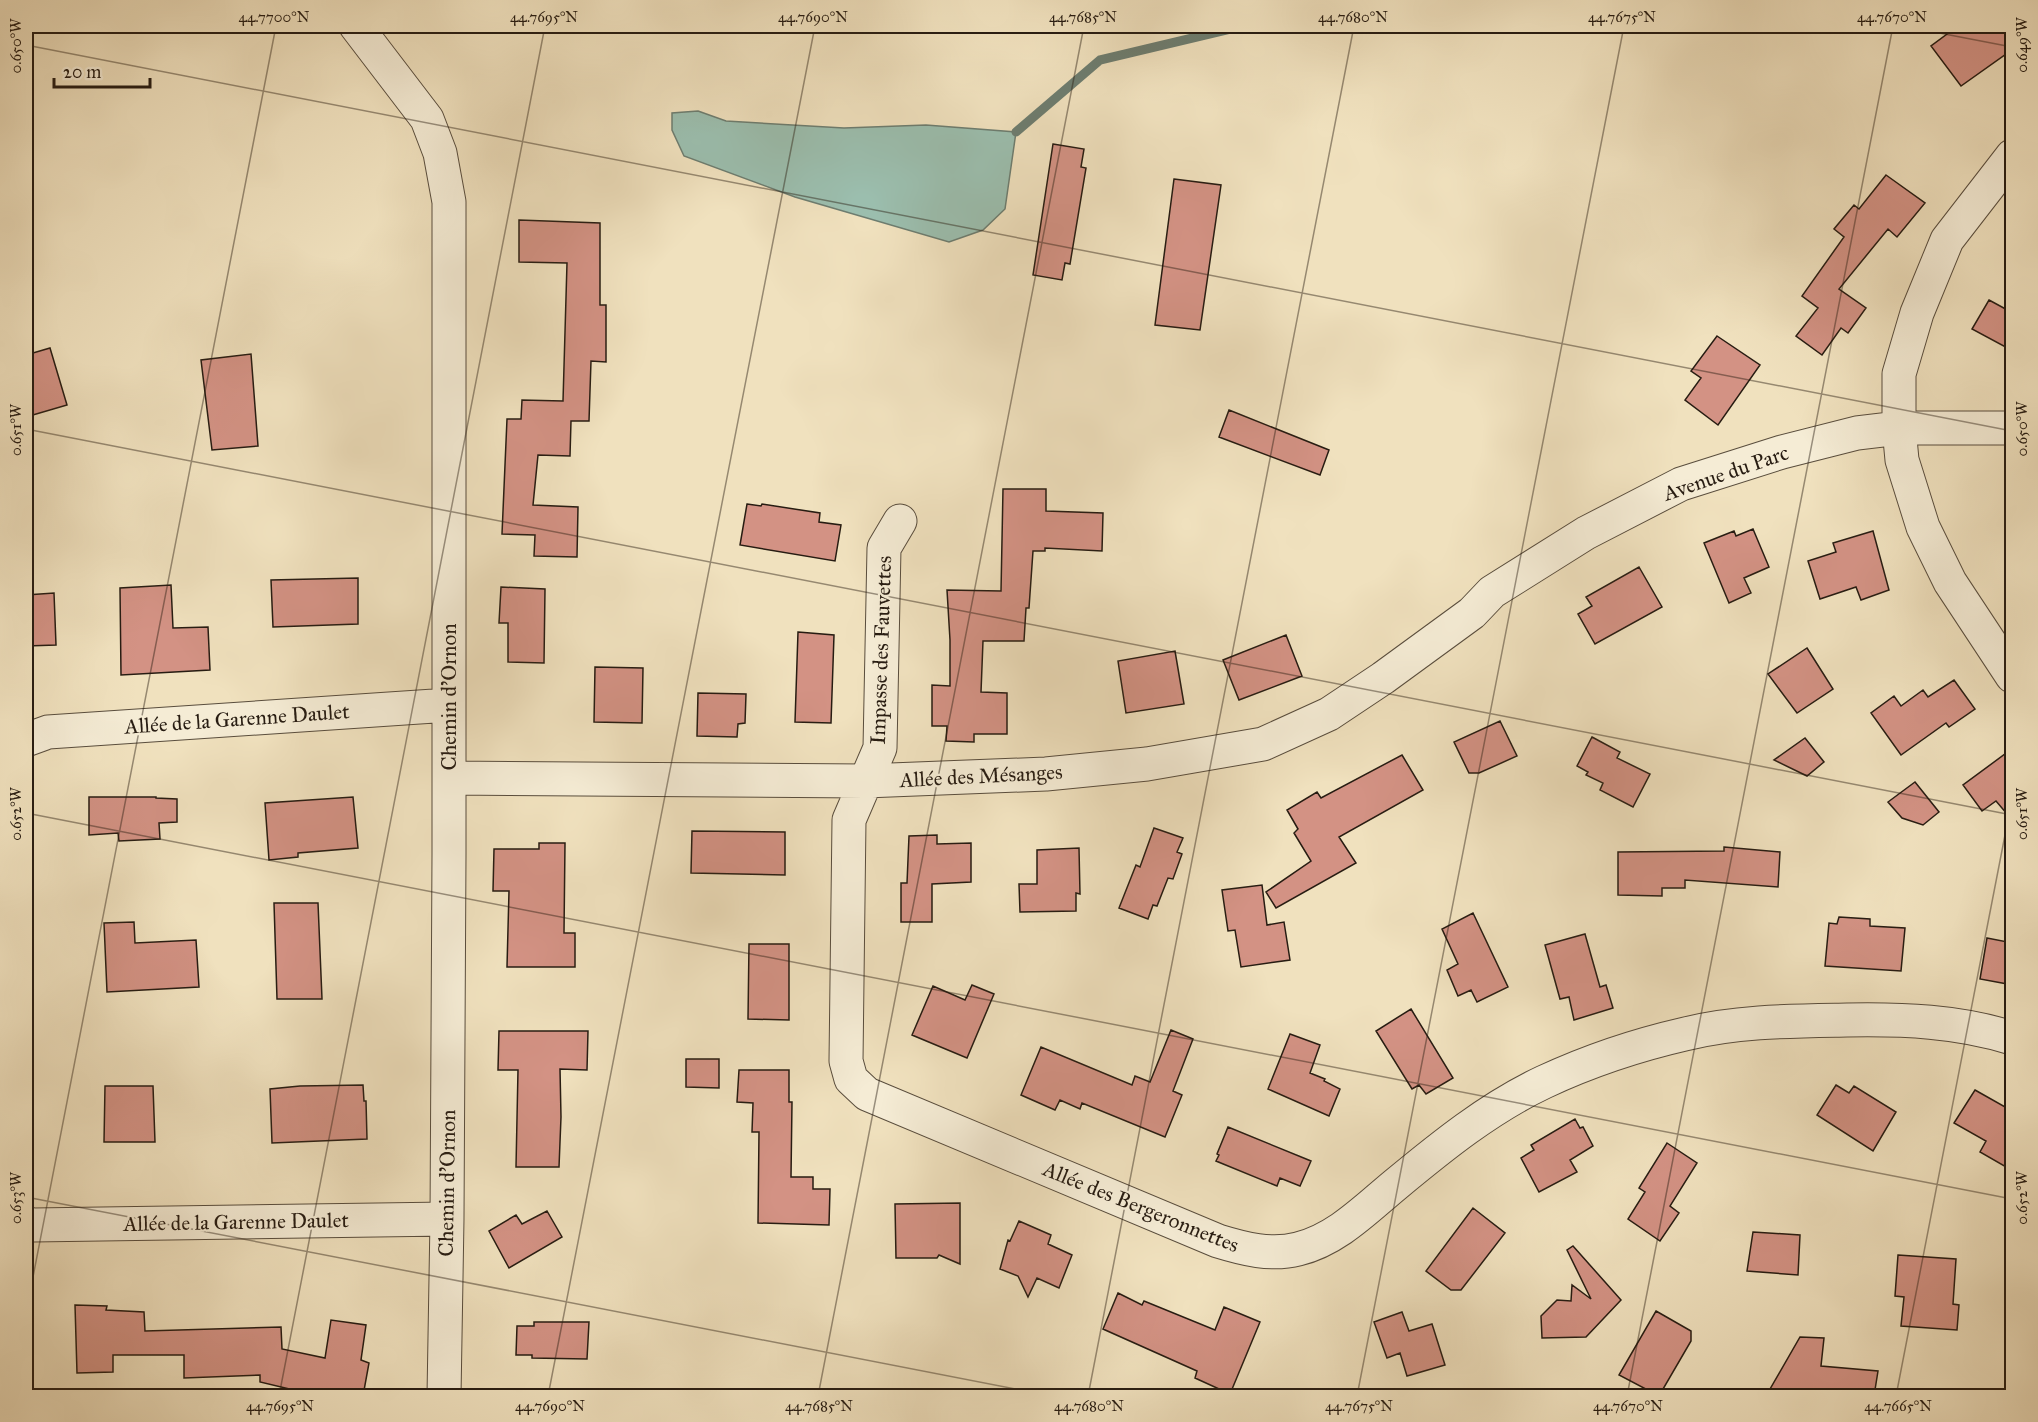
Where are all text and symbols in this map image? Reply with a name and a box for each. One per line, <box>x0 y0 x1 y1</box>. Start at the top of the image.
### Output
text: 44.7700°N <box>239 8 310 26</box>
text: 44.7695°N <box>510 8 578 26</box>
text: 44.7690°N <box>778 8 848 26</box>
text: 44.7685°N <box>1049 8 1117 26</box>
text: 44.7680°N <box>1318 8 1388 26</box>
text: 44.7675°N <box>1588 8 1656 26</box>
text: 44.7670°N <box>1857 8 1927 26</box>
text: 0.649°W <box>2013 16 2031 73</box>
text: 0.650°W <box>7 18 25 73</box>
scale bar <box>54 51 150 89</box>
text: 20 m <box>63 61 101 83</box>
text: 0.650°W <box>2013 401 2031 456</box>
text: 0.651°W <box>7 403 25 456</box>
street label: Avenue du Parc <box>1659 439 1792 507</box>
street label: Impasse des Fauvettes <box>865 555 897 745</box>
street label: Chemin d'Ornon <box>436 623 462 771</box>
street label: Allée de la Garenne Daulet <box>123 698 351 740</box>
street label: Allée des Mésanges <box>898 759 1063 793</box>
text: 0.652°W <box>7 786 25 841</box>
text: 0.651°W <box>2013 787 2031 840</box>
street label: Chemin d'Ornon <box>433 1109 461 1257</box>
street label: Allée des Bergeronnettes <box>1038 1155 1243 1258</box>
text: 0.652°W <box>2013 1170 2031 1225</box>
text: 0.653°W <box>7 1171 25 1224</box>
street label: Allée de la Garenne Daulet <box>122 1207 349 1237</box>
text: 44.7695°N <box>246 1397 314 1415</box>
text: 44.7690°N <box>515 1397 585 1415</box>
text: 44.7685°N <box>785 1397 853 1415</box>
text: 44.7680°N <box>1054 1397 1124 1415</box>
text: 44.7675°N <box>1325 1397 1393 1415</box>
text: 44.7670°N <box>1593 1397 1663 1415</box>
text: 44.7665°N <box>1864 1397 1932 1415</box>

